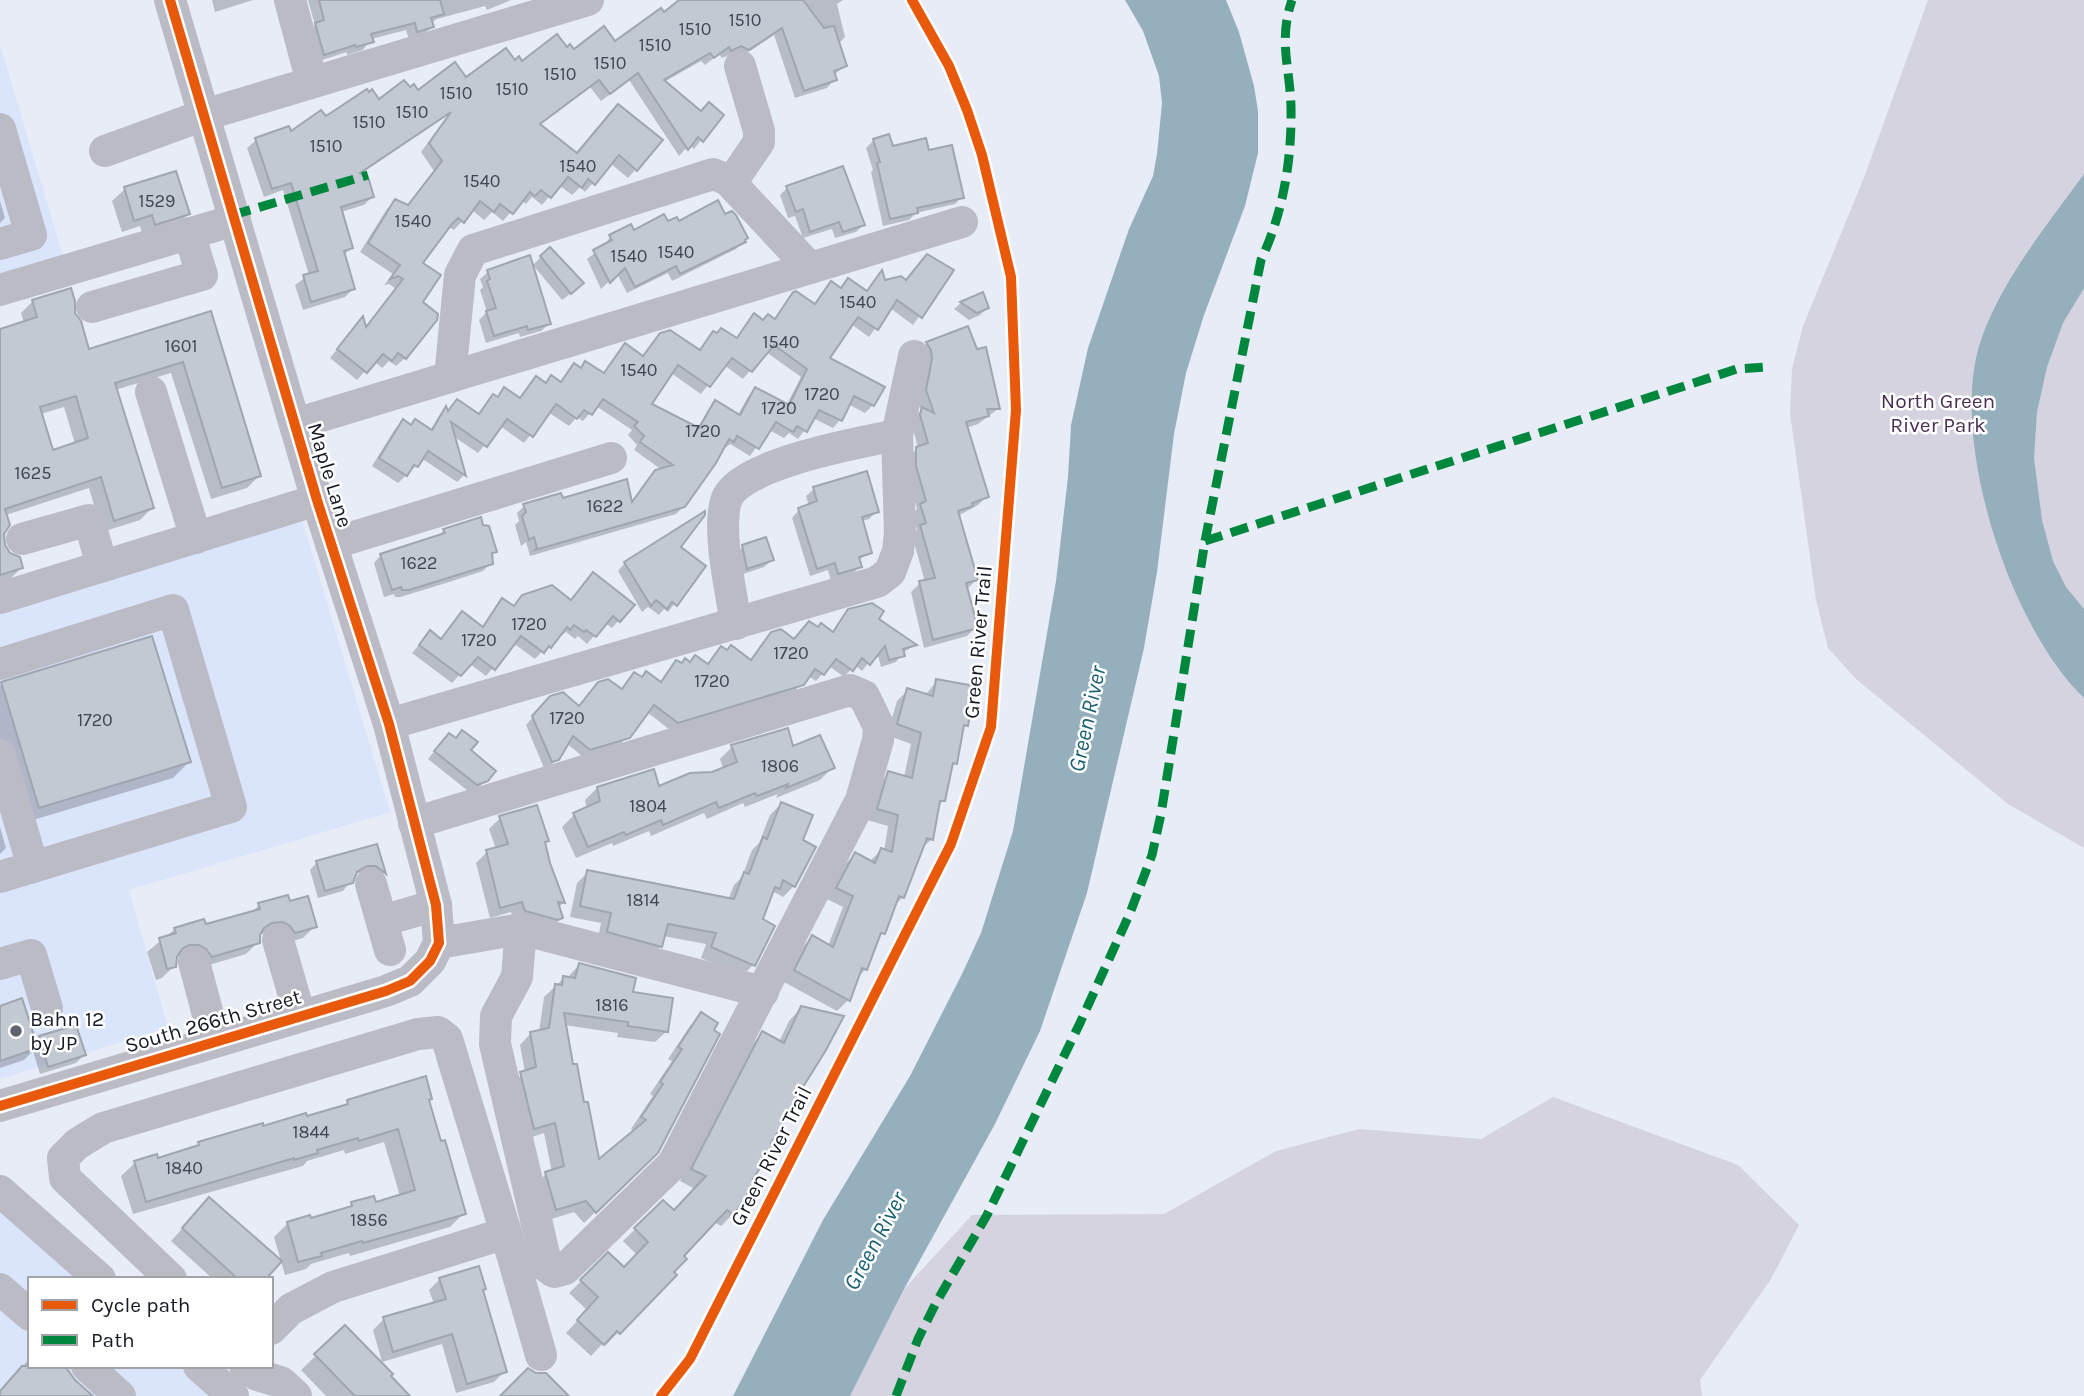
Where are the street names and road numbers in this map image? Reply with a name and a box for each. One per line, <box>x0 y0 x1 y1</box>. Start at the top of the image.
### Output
street label: Maple Lane <box>303 420 357 530</box>
street label: Green River Trail <box>959 564 997 720</box>
street label: South 266th Street <box>122 984 304 1058</box>
street label: Green River Trail <box>725 1082 817 1230</box>

